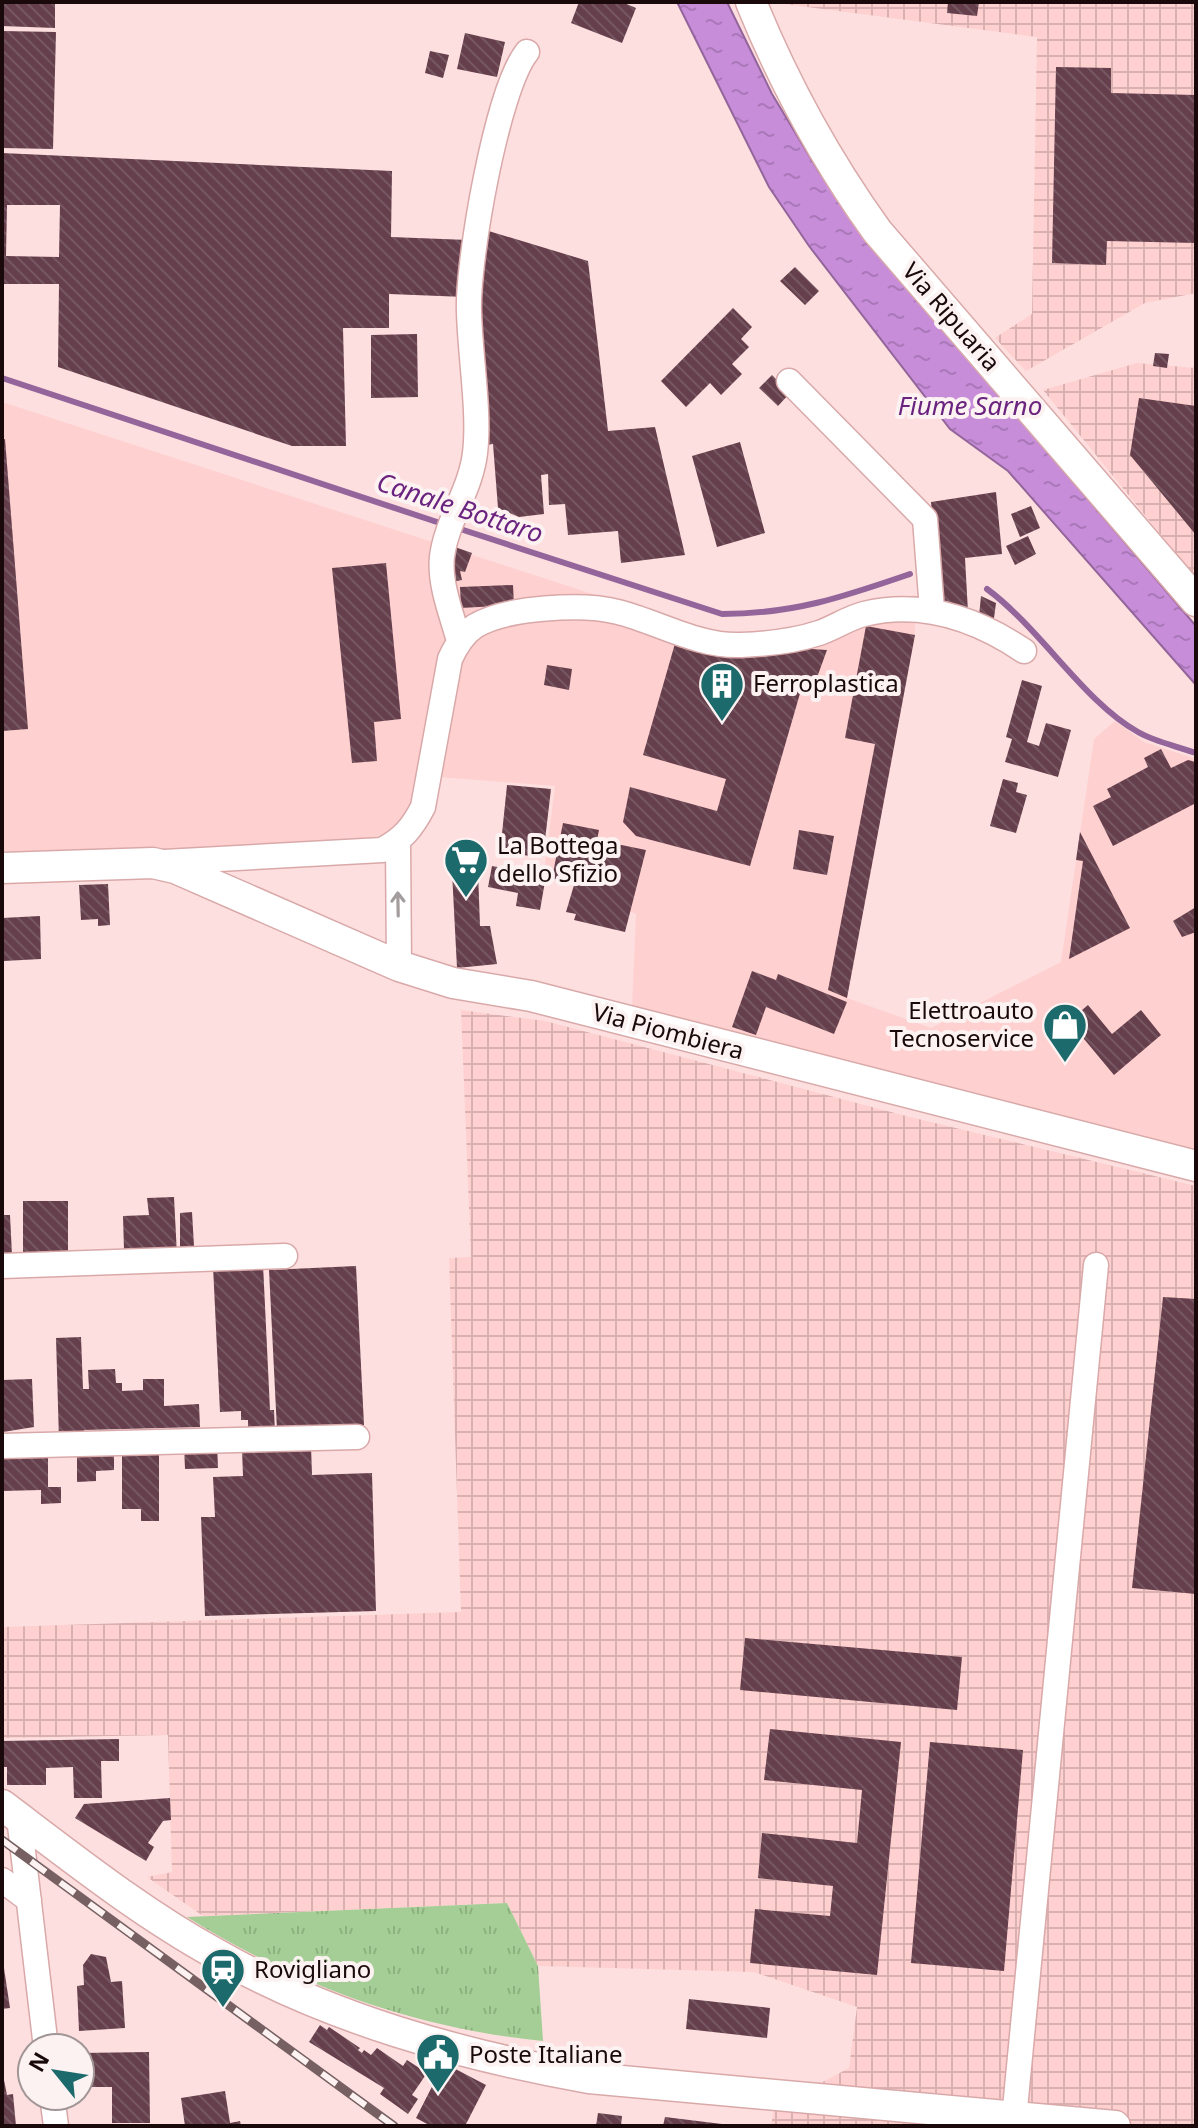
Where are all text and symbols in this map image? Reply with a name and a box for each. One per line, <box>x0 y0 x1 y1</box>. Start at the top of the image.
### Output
street label: Via Ripuaria <box>896 255 1009 377</box>
water label: Fiume Sarno <box>898 387 1042 423</box>
water label: Canale Bottaro <box>372 463 548 551</box>
building icon: Ferroplastica <box>698 660 746 723</box>
place label: Ferroplastica <box>753 666 899 699</box>
place label: La Bottega dello Sfizio <box>497 828 619 889</box>
supermarket icon: La Bottega dello Sfizio <box>442 836 490 899</box>
one-way arrow <box>390 891 406 918</box>
place label: Elettroauto Tecnoservice <box>890 993 1034 1054</box>
street label: Via Piombiera <box>589 995 748 1067</box>
shop icon: Elettroauto Tecnoservice <box>1041 1001 1089 1064</box>
station icon: Rovigliano <box>199 1946 247 2009</box>
place label: Rovigliano <box>254 1952 371 1985</box>
public building icon: Poste Italiane <box>414 2031 462 2094</box>
north arrow <box>16 2032 96 2112</box>
place label: Poste Italiane <box>469 2037 622 2070</box>
text: N <box>20 2046 55 2077</box>

